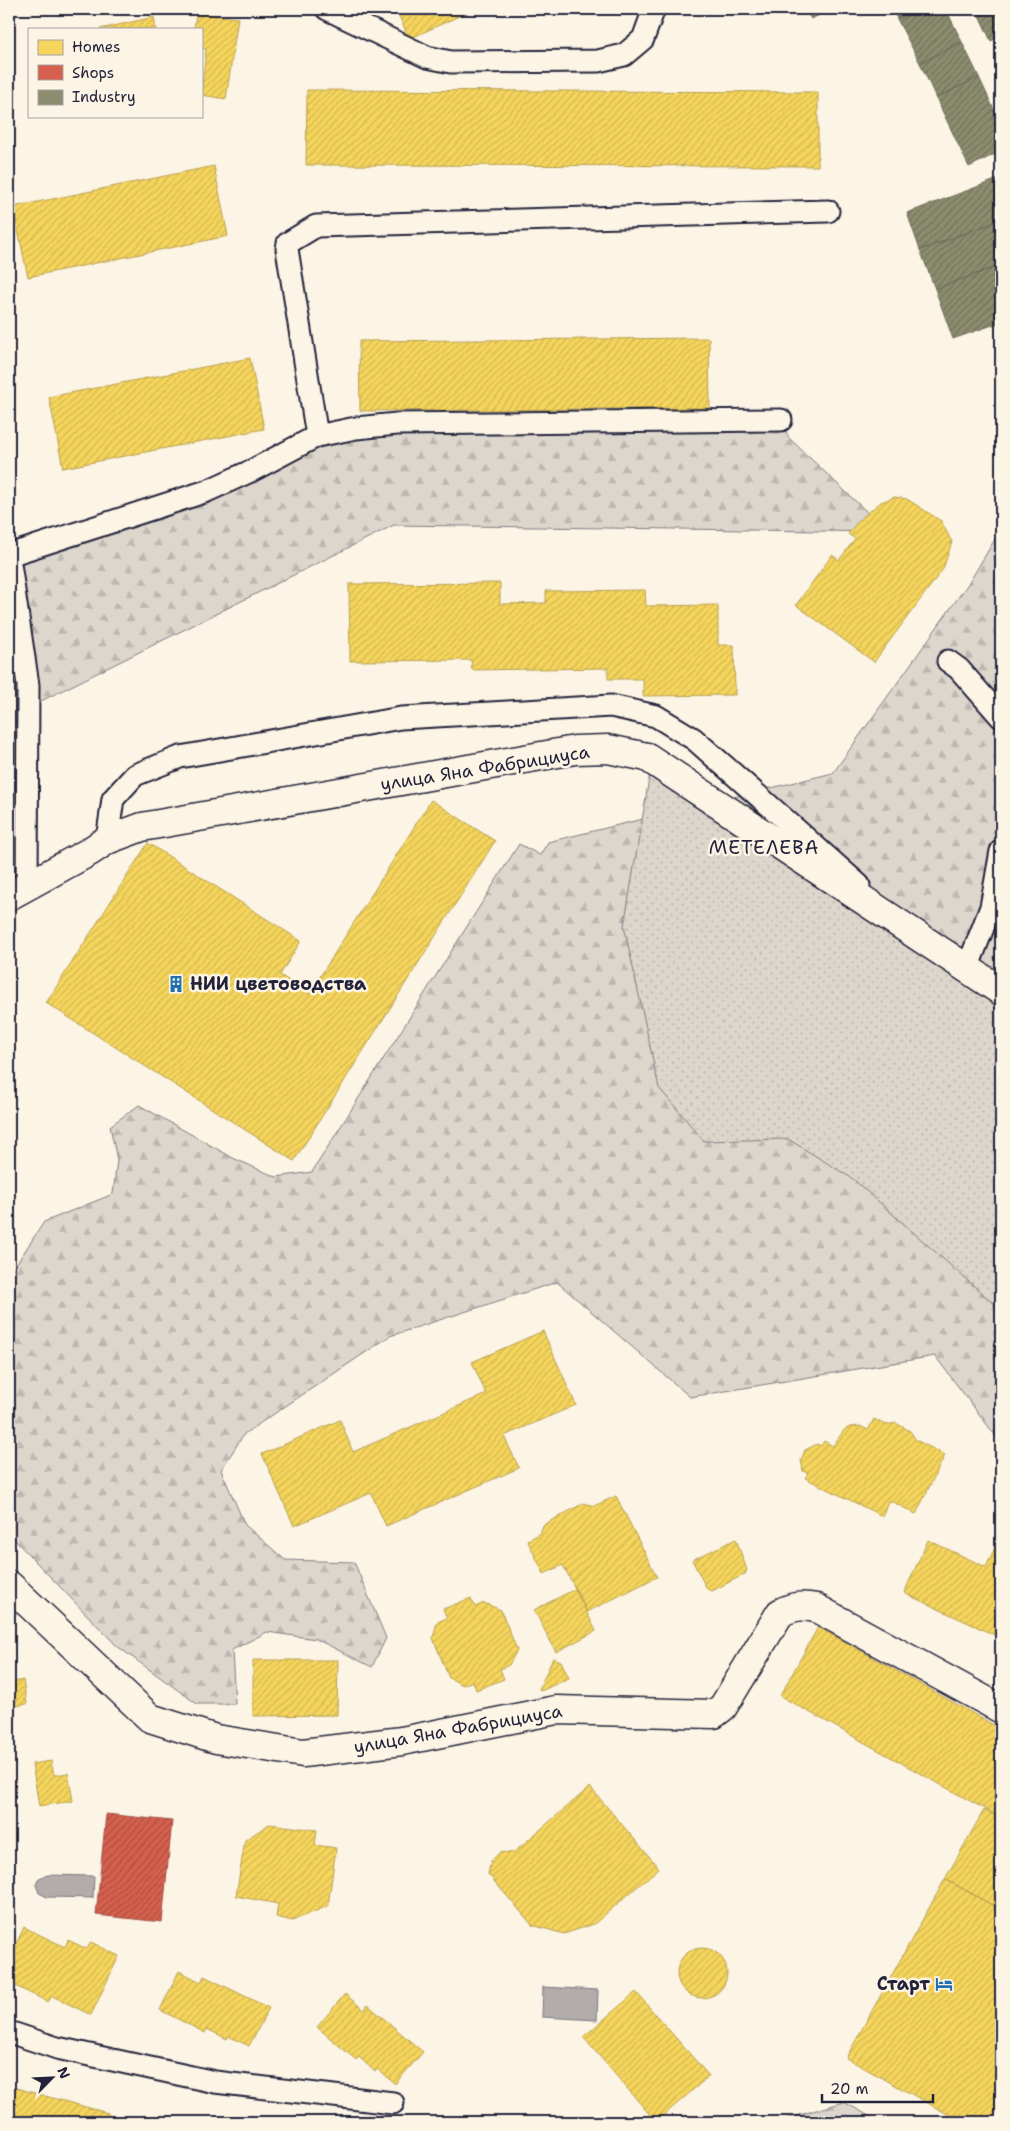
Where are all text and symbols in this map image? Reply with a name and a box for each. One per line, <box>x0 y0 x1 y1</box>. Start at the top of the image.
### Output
legend <box>28 28 202 118</box>
text: Homes <box>72 37 120 57</box>
text: Shops <box>72 63 114 83</box>
text: Industry <box>72 87 136 107</box>
street label: улица Яна Фабрициуса <box>379 740 591 796</box>
district label: МЕТЕЛЕВА <box>709 835 819 860</box>
place label: НИИ цветоводства <box>190 972 367 996</box>
building icon: НИИ цветоводства <box>166 974 186 994</box>
street label: улица Яна Фабрициуса <box>352 1699 564 1759</box>
place label: Старт <box>877 1972 930 1996</box>
hotel icon: Старт <box>934 1974 954 1994</box>
north arrow <box>28 2054 78 2104</box>
text: N <box>53 2064 74 2081</box>
scale bar <box>822 2071 934 2103</box>
text: 20 m <box>830 2079 869 2099</box>

